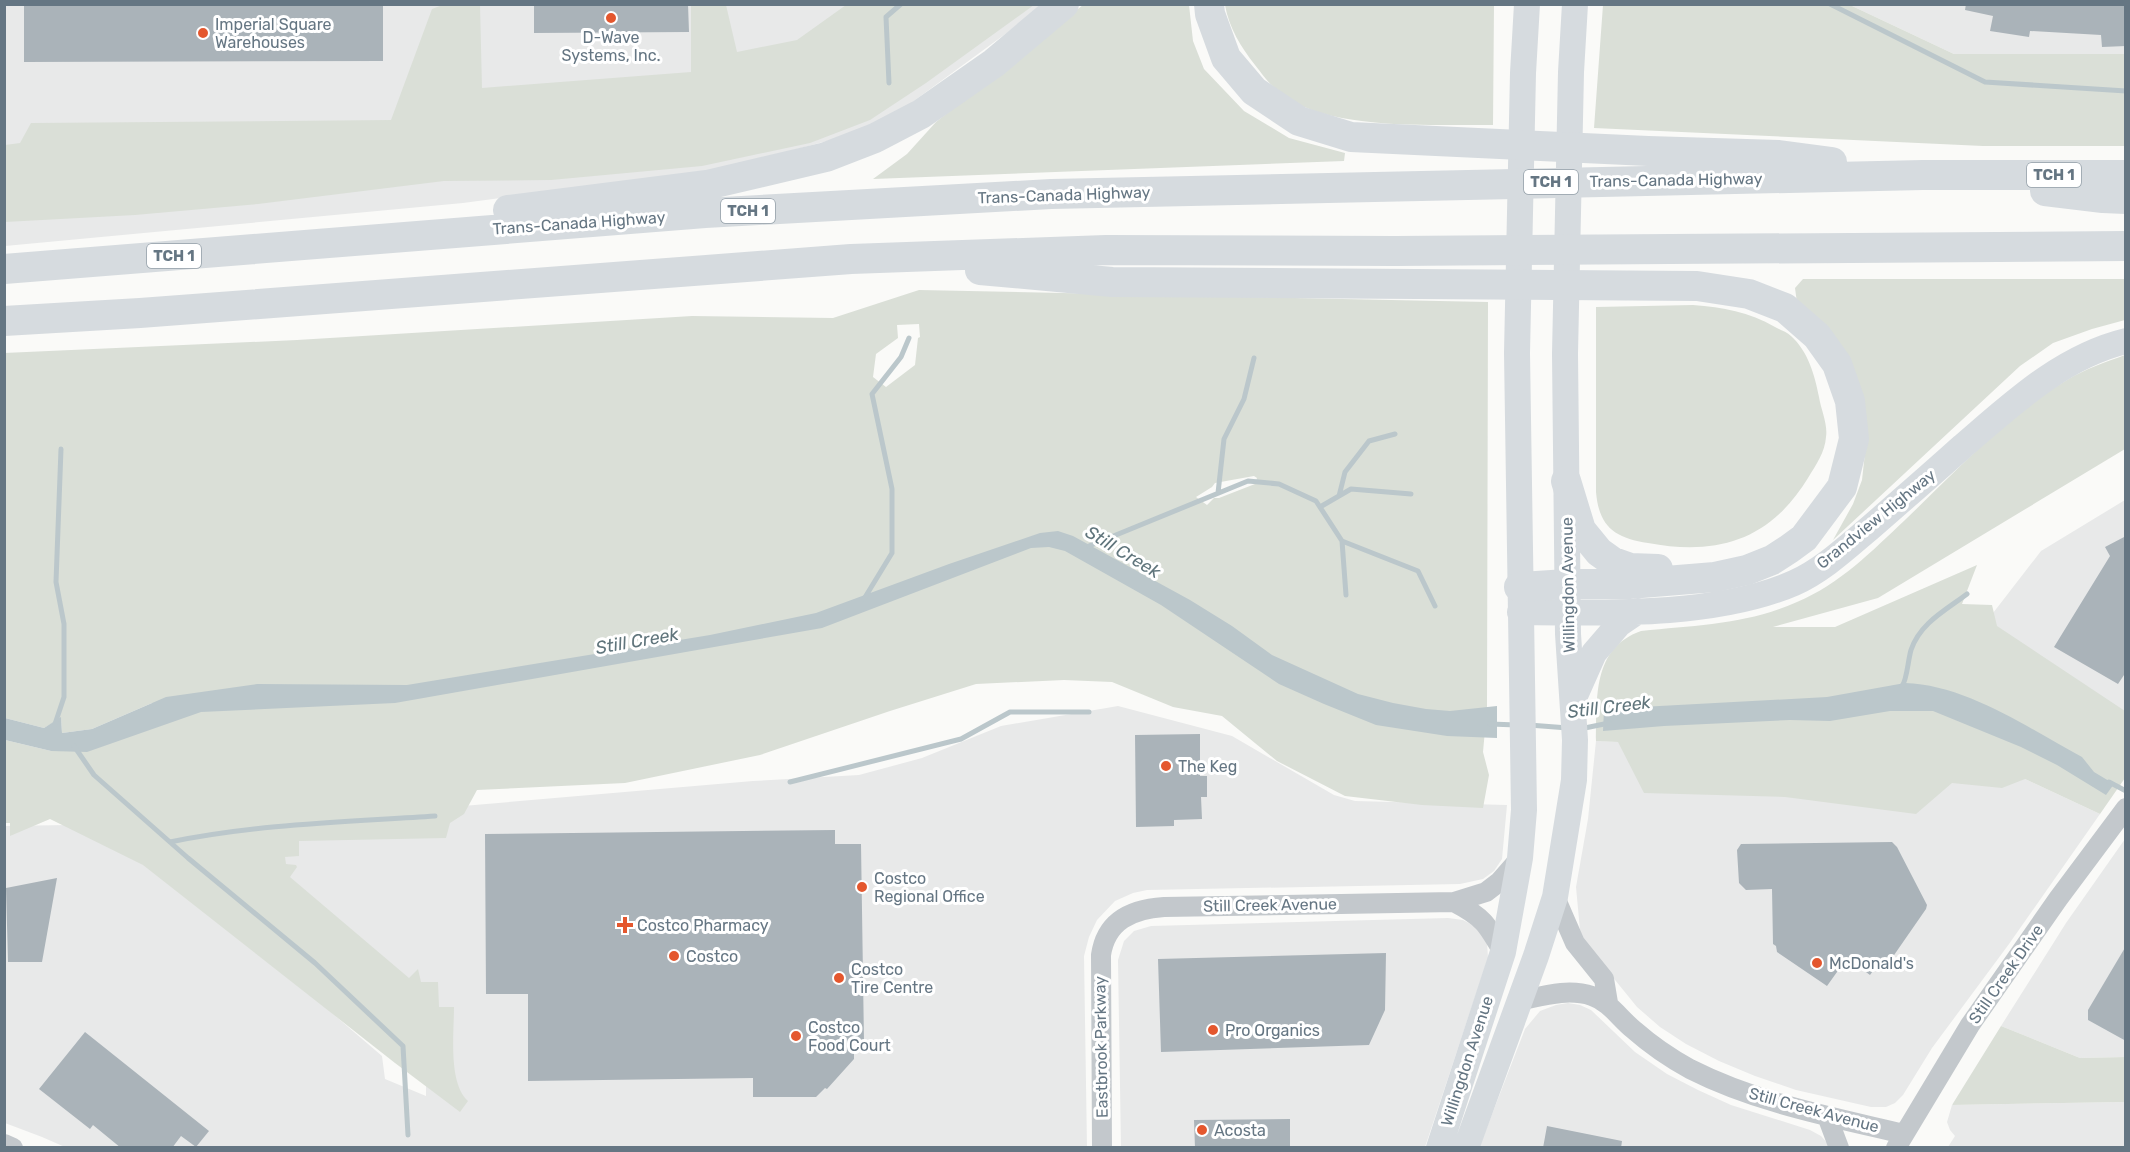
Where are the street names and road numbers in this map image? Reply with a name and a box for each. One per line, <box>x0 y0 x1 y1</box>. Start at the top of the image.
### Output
road number: TCH 1 <box>2027 163 2081 187</box>
street label: Trans-Canada Highway <box>1589 169 1763 191</box>
road number: TCH 1 <box>1524 170 1578 194</box>
street label: Trans-Canada Highway <box>977 182 1151 208</box>
road number: TCH 1 <box>721 199 775 223</box>
street label: Trans-Canada Highway <box>492 207 666 239</box>
road number: TCH 1 <box>147 244 201 268</box>
street label: Grandview Highway <box>1813 465 1939 573</box>
street label: Willingdon Avenue <box>1557 517 1579 653</box>
street label: Still Creek Avenue <box>1203 894 1337 916</box>
street label: Still Creek Drive <box>1965 921 2047 1027</box>
street label: Eastbrook Parkway <box>1090 976 1112 1118</box>
street label: Willingdon Avenue <box>1437 994 1497 1128</box>
street label: Still Creek Avenue <box>1747 1083 1881 1137</box>

